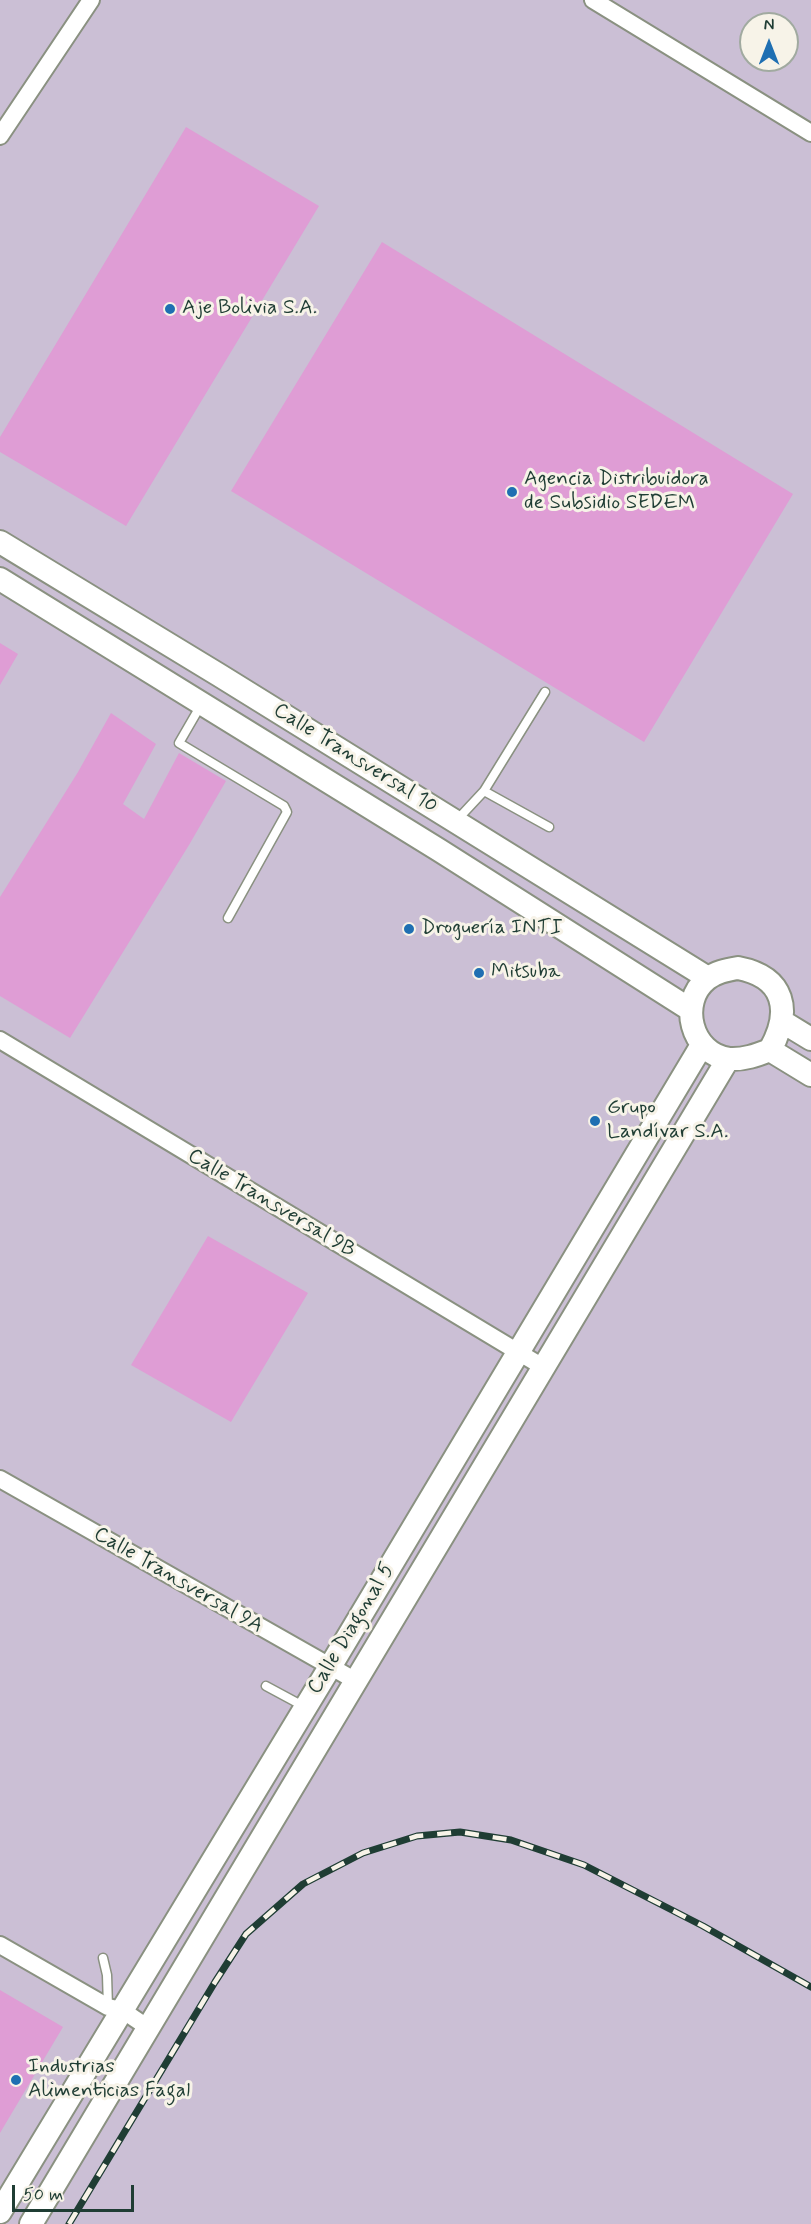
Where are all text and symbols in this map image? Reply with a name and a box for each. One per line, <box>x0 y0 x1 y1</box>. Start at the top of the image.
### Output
north arrow <box>739 12 799 72</box>
text: N <box>764 15 774 36</box>
place label: Aje Bolivia S.A. <box>182 296 317 322</box>
marker: Aje Bolivia S.A. <box>163 302 177 316</box>
place label: Agencia Distribuidora de Subsidio SEDEM <box>524 467 709 517</box>
marker: Agencia Distribuidora de Subsidio SEDEM <box>505 485 519 499</box>
street label: Calle Transversal 10 <box>268 698 442 820</box>
place label: Droguería INTI <box>421 916 563 942</box>
marker: Droguería INTI <box>402 922 416 936</box>
place label: Mitsuba <box>491 960 560 986</box>
marker: Mitsuba <box>472 966 486 980</box>
place label: Grupo Landívar S.A. <box>607 1096 728 1146</box>
marker: Grupo Landívar S.A. <box>588 1114 602 1128</box>
street label: Calle Transversal 9B <box>183 1144 359 1264</box>
street label: Calle Transversal 9A <box>89 1522 267 1640</box>
street label: Calle Diagonal 5 <box>303 1559 401 1699</box>
place label: Industrias Alimenticias Fagal <box>28 2055 190 2105</box>
marker: Industrias Alimenticias Fagal <box>9 2073 23 2087</box>
scale bar <box>15 2173 136 2211</box>
text: 50 m <box>23 2183 63 2207</box>

